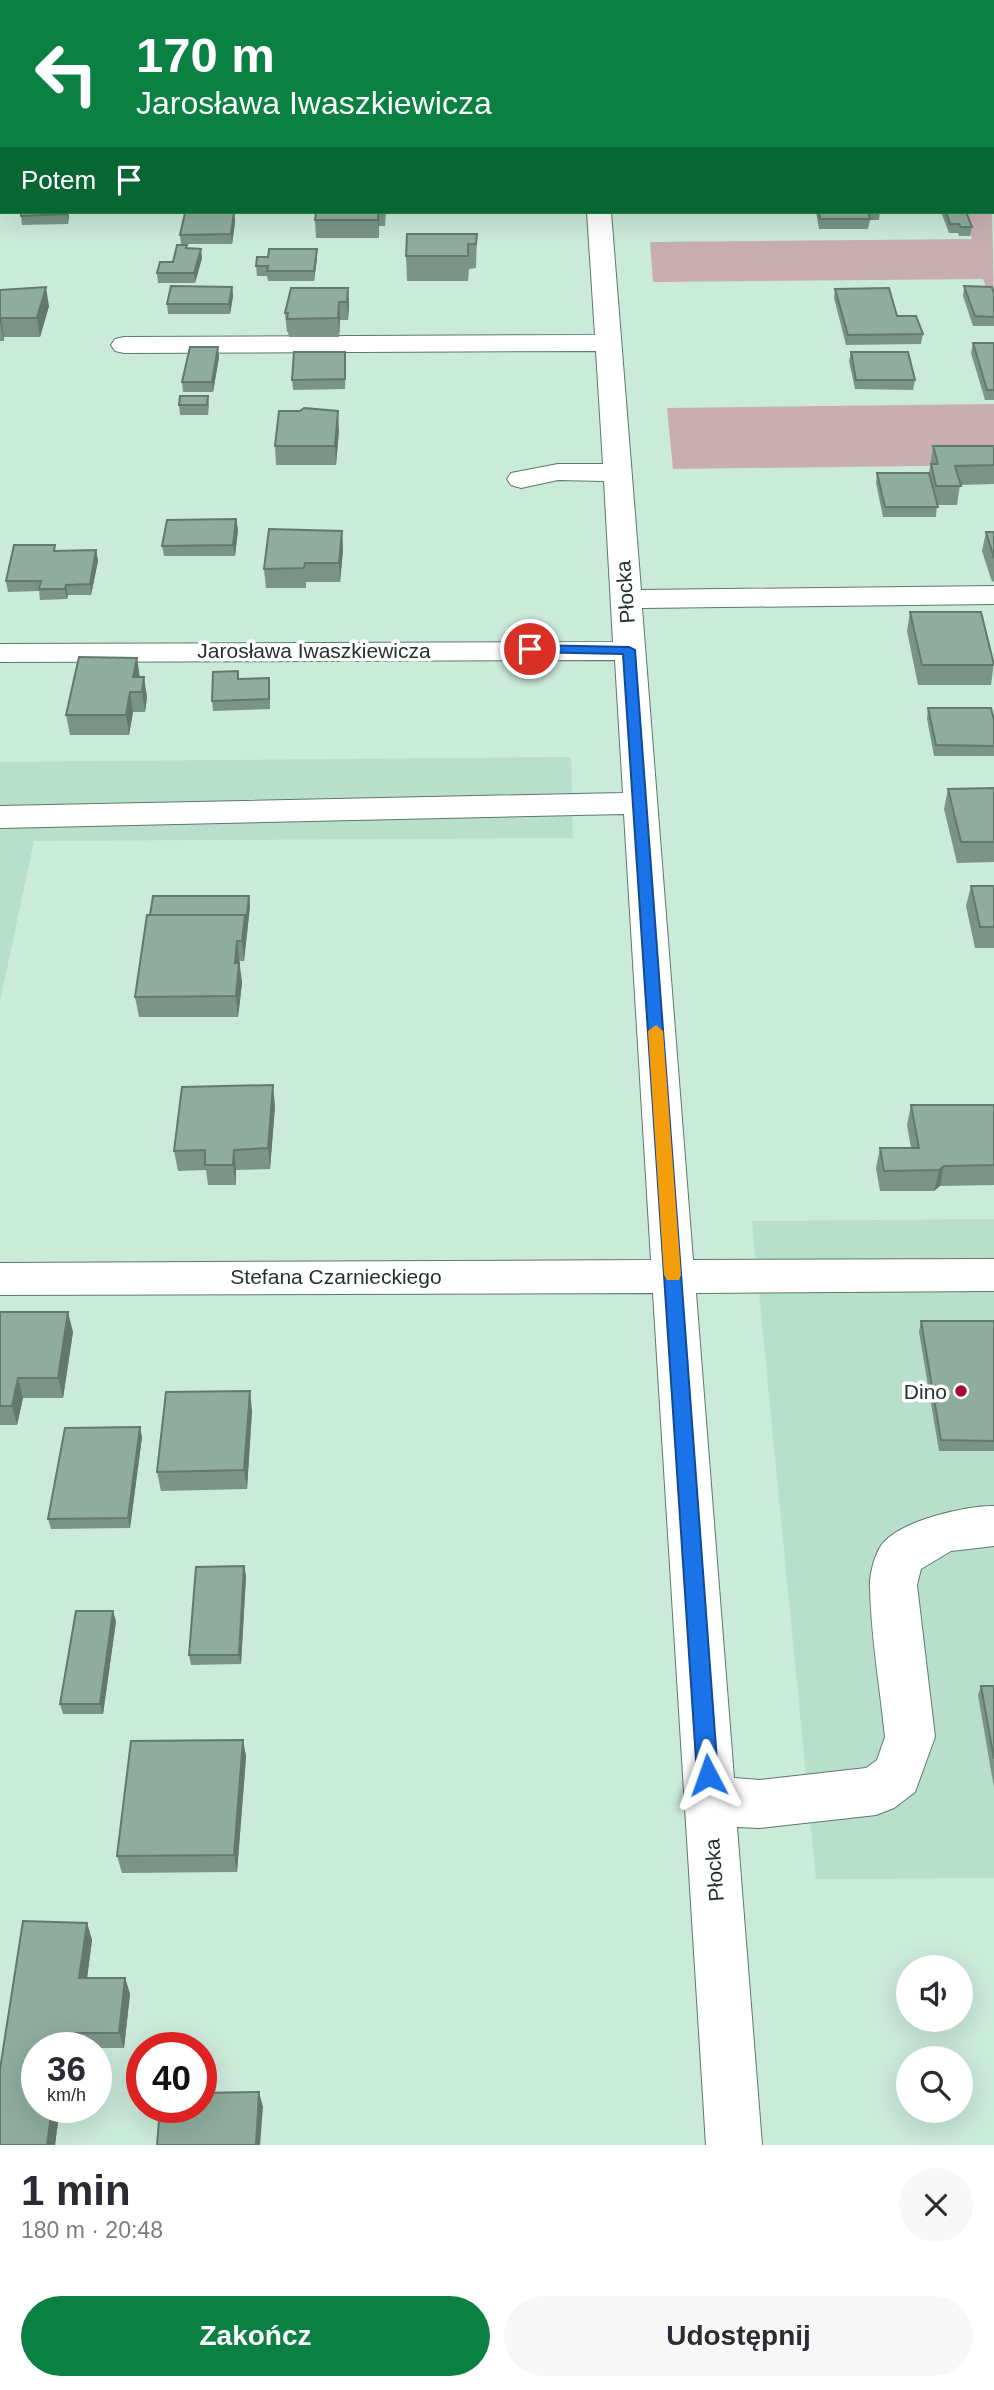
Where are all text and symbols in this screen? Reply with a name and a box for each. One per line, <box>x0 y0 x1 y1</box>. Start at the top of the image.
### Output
icon: left <box>21 28 112 119</box>
text: 170 m <box>136 28 275 82</box>
text: Jarosława Iwaszkiewicza <box>136 85 492 121</box>
icon: arrive <box>110 161 148 199</box>
text: Potem <box>21 165 96 195</box>
street label: Płocka <box>611 559 639 624</box>
pin <box>500 619 560 679</box>
icon: arrive <box>511 630 549 668</box>
street label: Jarosława Iwaszkiewicza <box>197 639 431 662</box>
street label: Stefana Czarnieckiego <box>230 1265 442 1288</box>
place label: Dino <box>904 1380 947 1403</box>
marker: Dino <box>953 1383 969 1399</box>
position arrow <box>671 1738 745 1812</box>
street label: Płocka <box>700 1837 728 1902</box>
map controls <box>896 1955 973 2123</box>
button: sound <box>896 1955 973 2032</box>
speed limit sign: 40 <box>126 2032 217 2123</box>
button: search <box>896 2046 973 2123</box>
text: 36 <box>47 2049 86 2088</box>
text: km/h <box>47 2085 86 2105</box>
text: 1 min <box>21 2167 131 2214</box>
button: close <box>899 2168 973 2242</box>
text: 180 m · 20:48 <box>21 2217 163 2243</box>
button: Zakończ <box>21 2296 490 2376</box>
button: Udostępnij <box>504 2296 973 2376</box>

